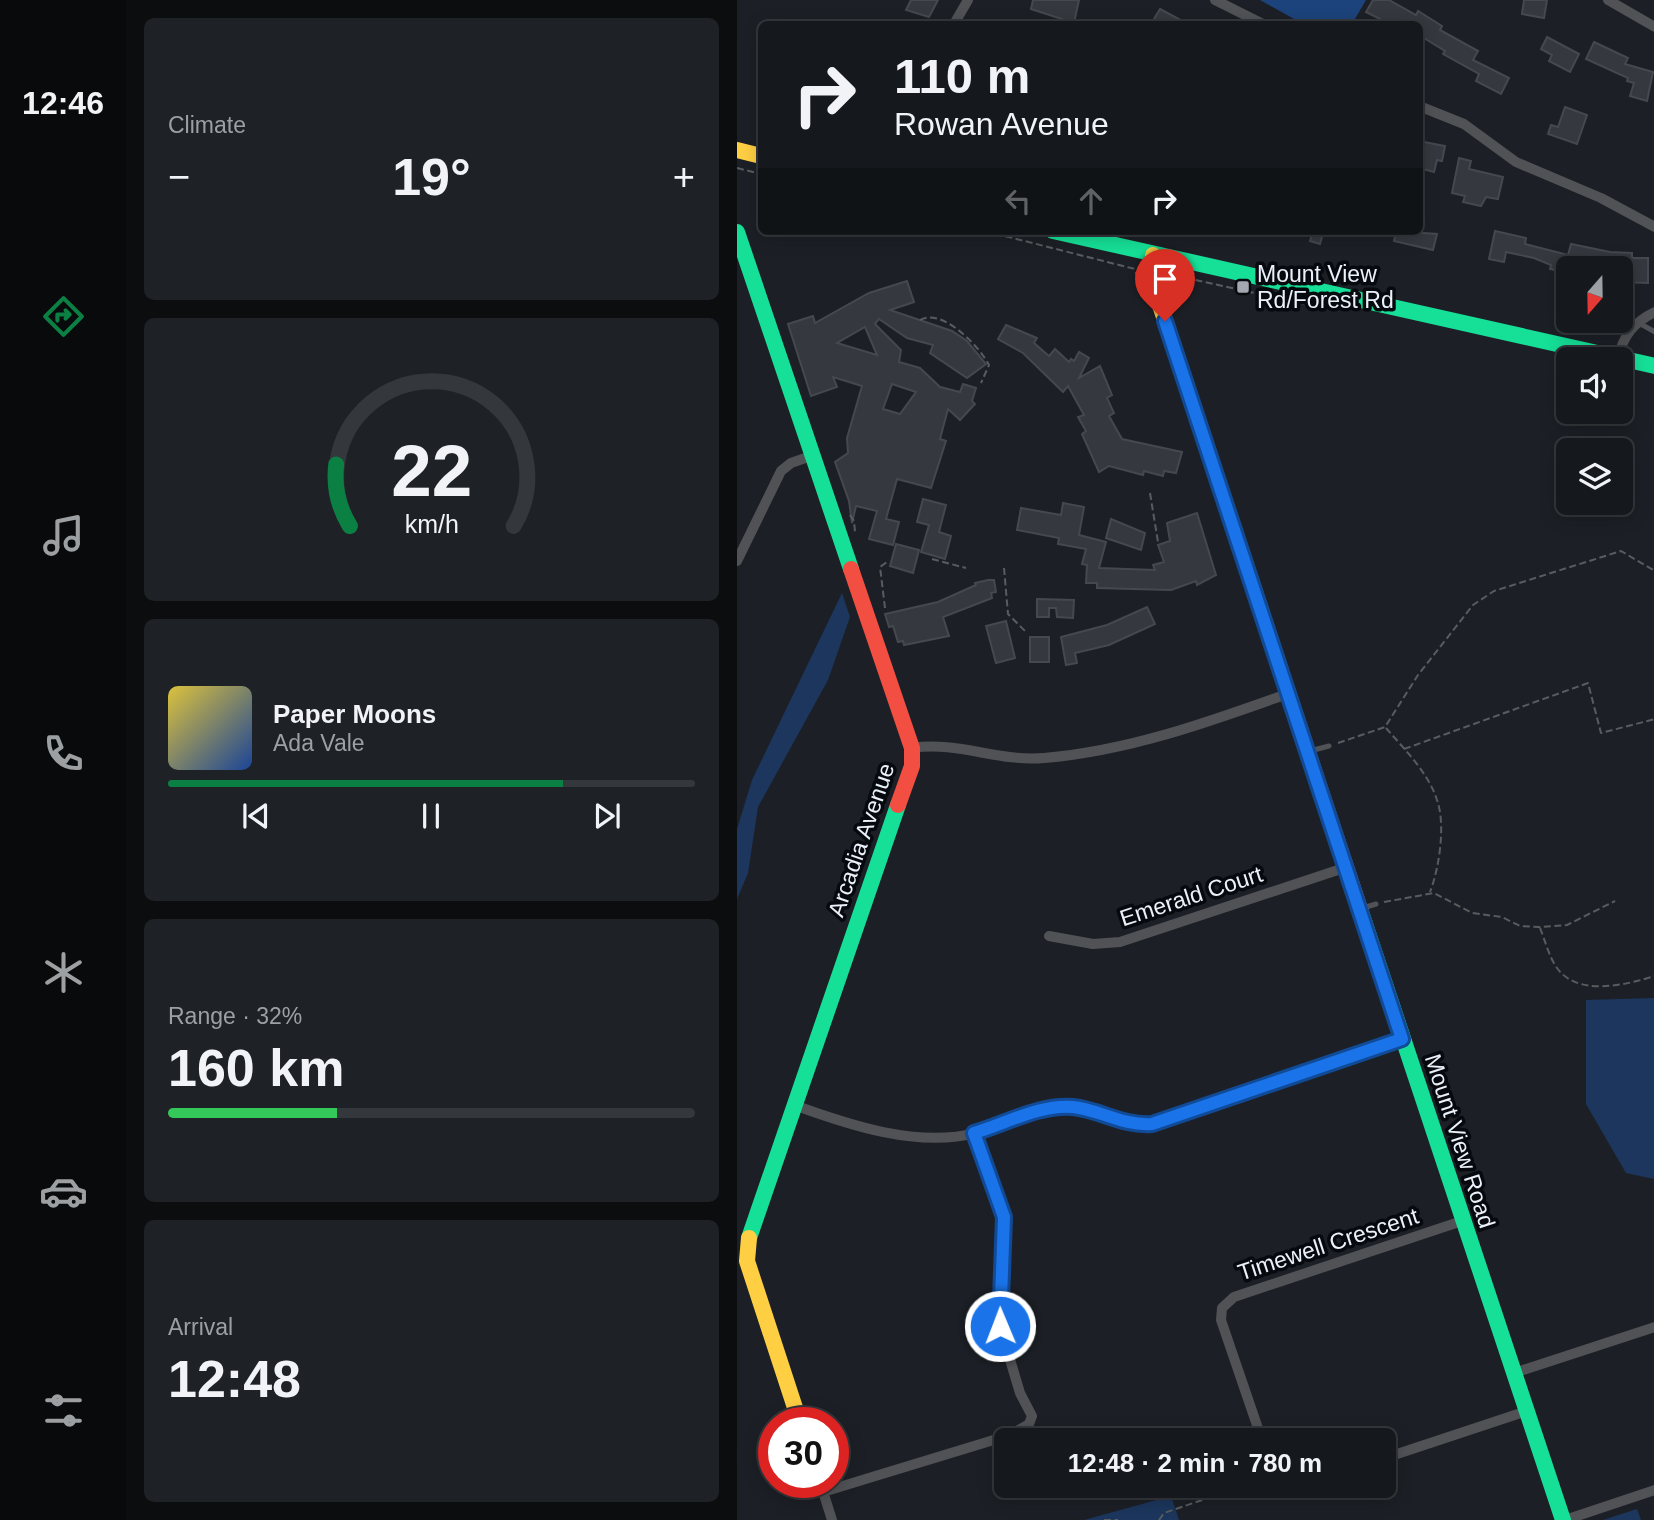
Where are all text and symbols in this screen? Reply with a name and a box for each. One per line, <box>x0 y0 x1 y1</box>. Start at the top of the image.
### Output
icon: right <box>779 49 870 140</box>
text: 110 m <box>894 49 1030 103</box>
text: 12:46 <box>22 85 104 121</box>
text: Rowan Avenue <box>894 106 1109 142</box>
text: Climate <box>168 112 246 138</box>
text: 19° <box>392 148 471 206</box>
text: − <box>168 156 190 198</box>
text: + <box>673 156 695 198</box>
icon: left <box>999 182 1037 220</box>
icon: ahead <box>1072 182 1110 220</box>
icon: right <box>1145 182 1183 220</box>
pin <box>1135 249 1195 321</box>
north arrow <box>1556 256 1633 332</box>
map controls <box>1556 256 1633 515</box>
icon: arrive <box>1146 260 1184 298</box>
place label: Mount View Rd/Forest Rd <box>1257 261 1394 313</box>
marker: Mount View Rd/Forest Rd <box>1235 279 1251 295</box>
icon: directions <box>39 292 88 341</box>
button: sound <box>1556 347 1633 424</box>
text: 22 <box>391 430 472 511</box>
button: layers <box>1556 438 1633 515</box>
text: km/h <box>404 509 459 537</box>
icon: music <box>39 511 88 560</box>
text: Paper Moons <box>273 699 436 729</box>
icon: phone <box>39 729 88 778</box>
text: Ada Vale <box>273 730 365 756</box>
street label: Arcadia Avenue <box>823 760 899 920</box>
icon: previous <box>237 797 275 835</box>
icon: pause <box>412 797 450 835</box>
icon: next <box>588 797 626 835</box>
street label: Emerald Court <box>1116 861 1266 931</box>
icon: climate <box>39 948 88 997</box>
text: Range · 32% <box>168 1003 302 1029</box>
text: 160 km <box>168 1039 344 1097</box>
street label: Mount View Road <box>1420 1051 1500 1231</box>
icon: car <box>39 1167 88 1216</box>
street label: Timewell Crescent <box>1234 1202 1422 1285</box>
position arrow <box>963 1289 1037 1363</box>
text: Arrival <box>168 1314 233 1340</box>
text: 12:48 <box>168 1350 301 1408</box>
icon: filters <box>39 1386 88 1435</box>
speed limit sign: 30 <box>758 1407 849 1498</box>
text: 12:48 · 2 min · 780 m <box>1068 1448 1322 1478</box>

